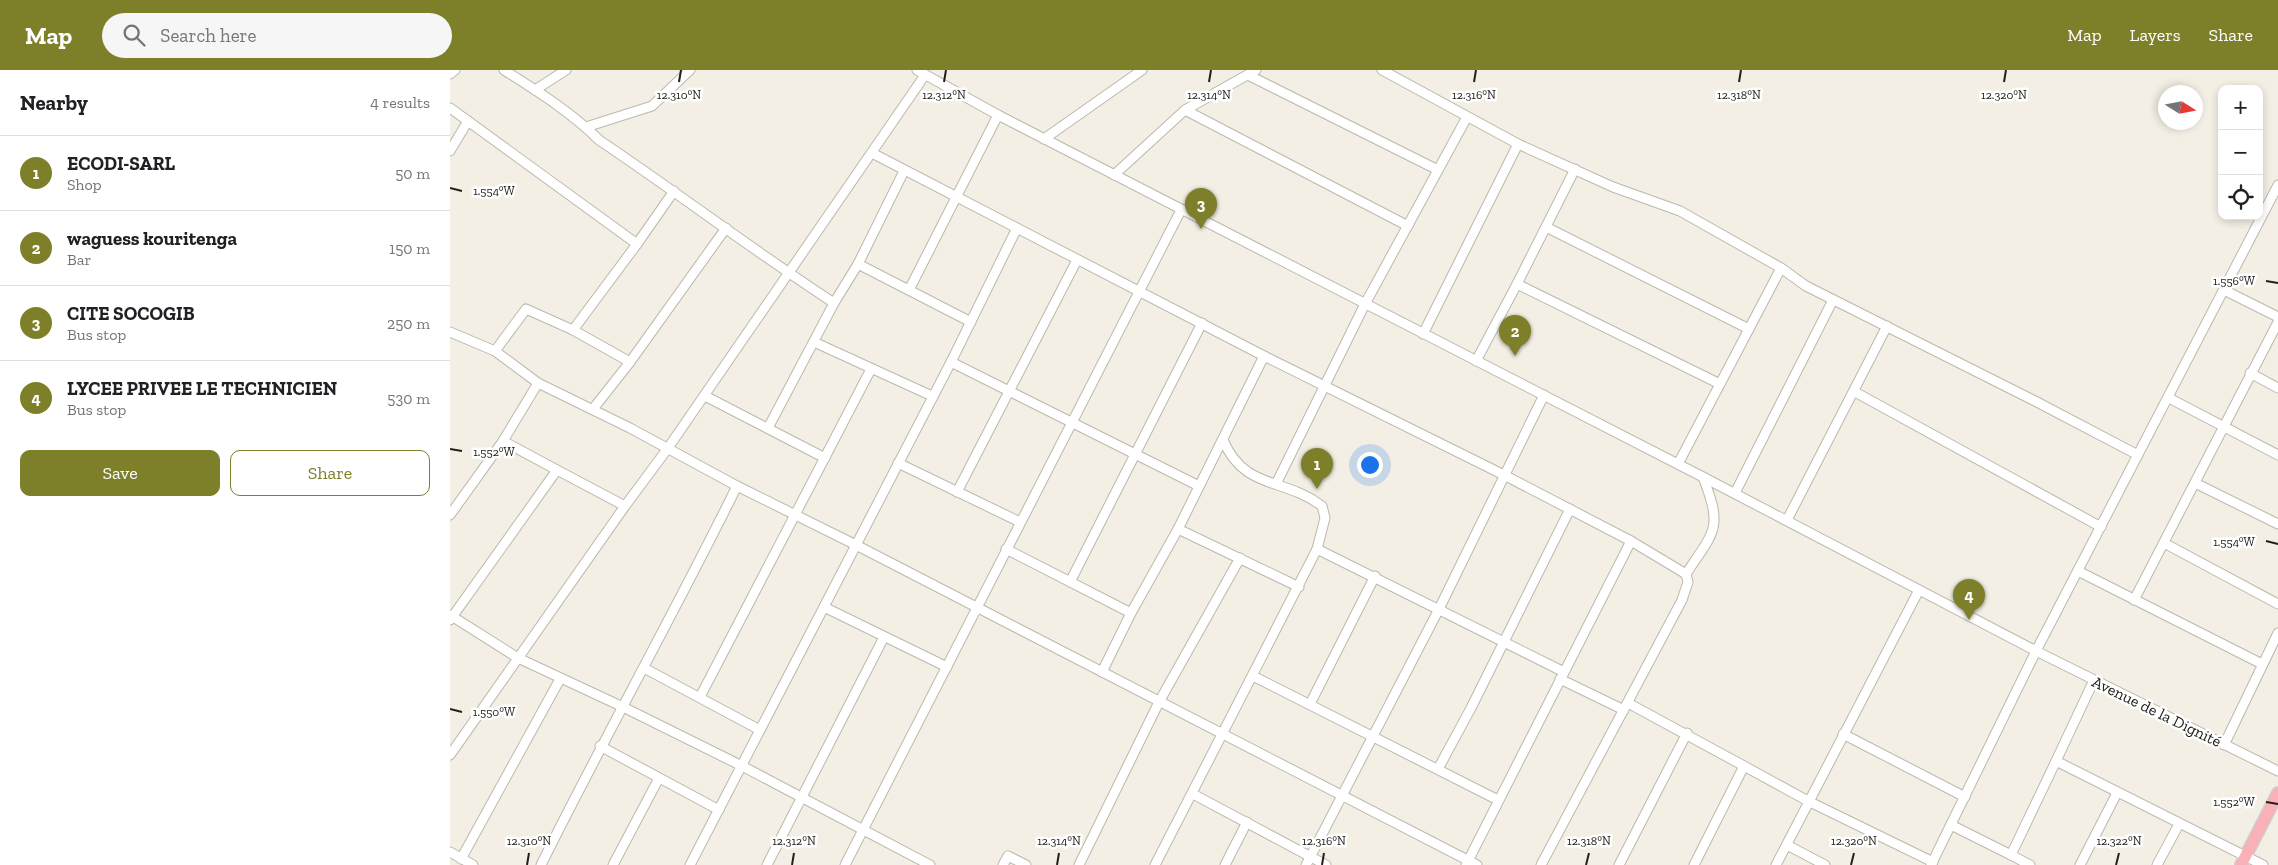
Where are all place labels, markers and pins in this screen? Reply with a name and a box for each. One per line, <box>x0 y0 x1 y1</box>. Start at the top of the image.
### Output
pin: 3 <box>1185 188 1217 229</box>
pin: 2 <box>1499 315 1531 356</box>
pin: 1 <box>1301 448 1333 489</box>
pin: 4 <box>1953 579 1985 620</box>

